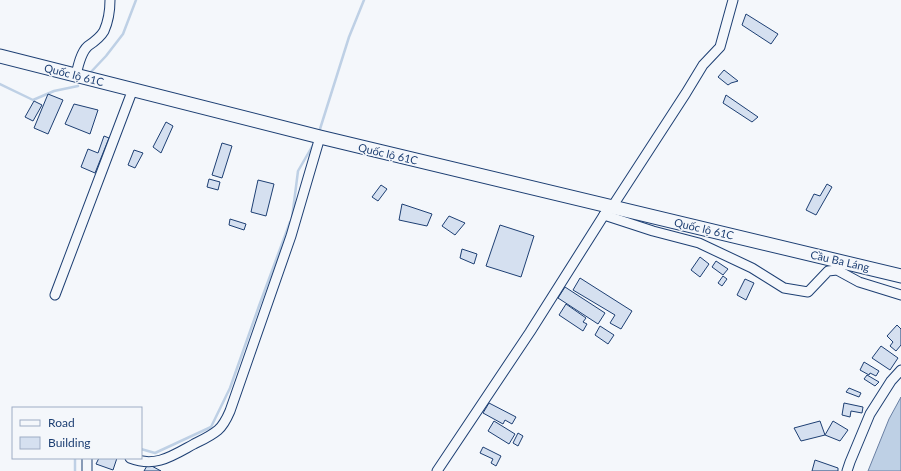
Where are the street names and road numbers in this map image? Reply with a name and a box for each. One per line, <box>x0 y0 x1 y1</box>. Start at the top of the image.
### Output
street label: Quốc lộ 61C <box>43 61 106 88</box>
street label: Quốc lộ 61C <box>357 140 420 167</box>
street label: Quốc lộ 61C <box>673 215 736 242</box>
street label: Cầu Ba Láng <box>809 247 871 274</box>

